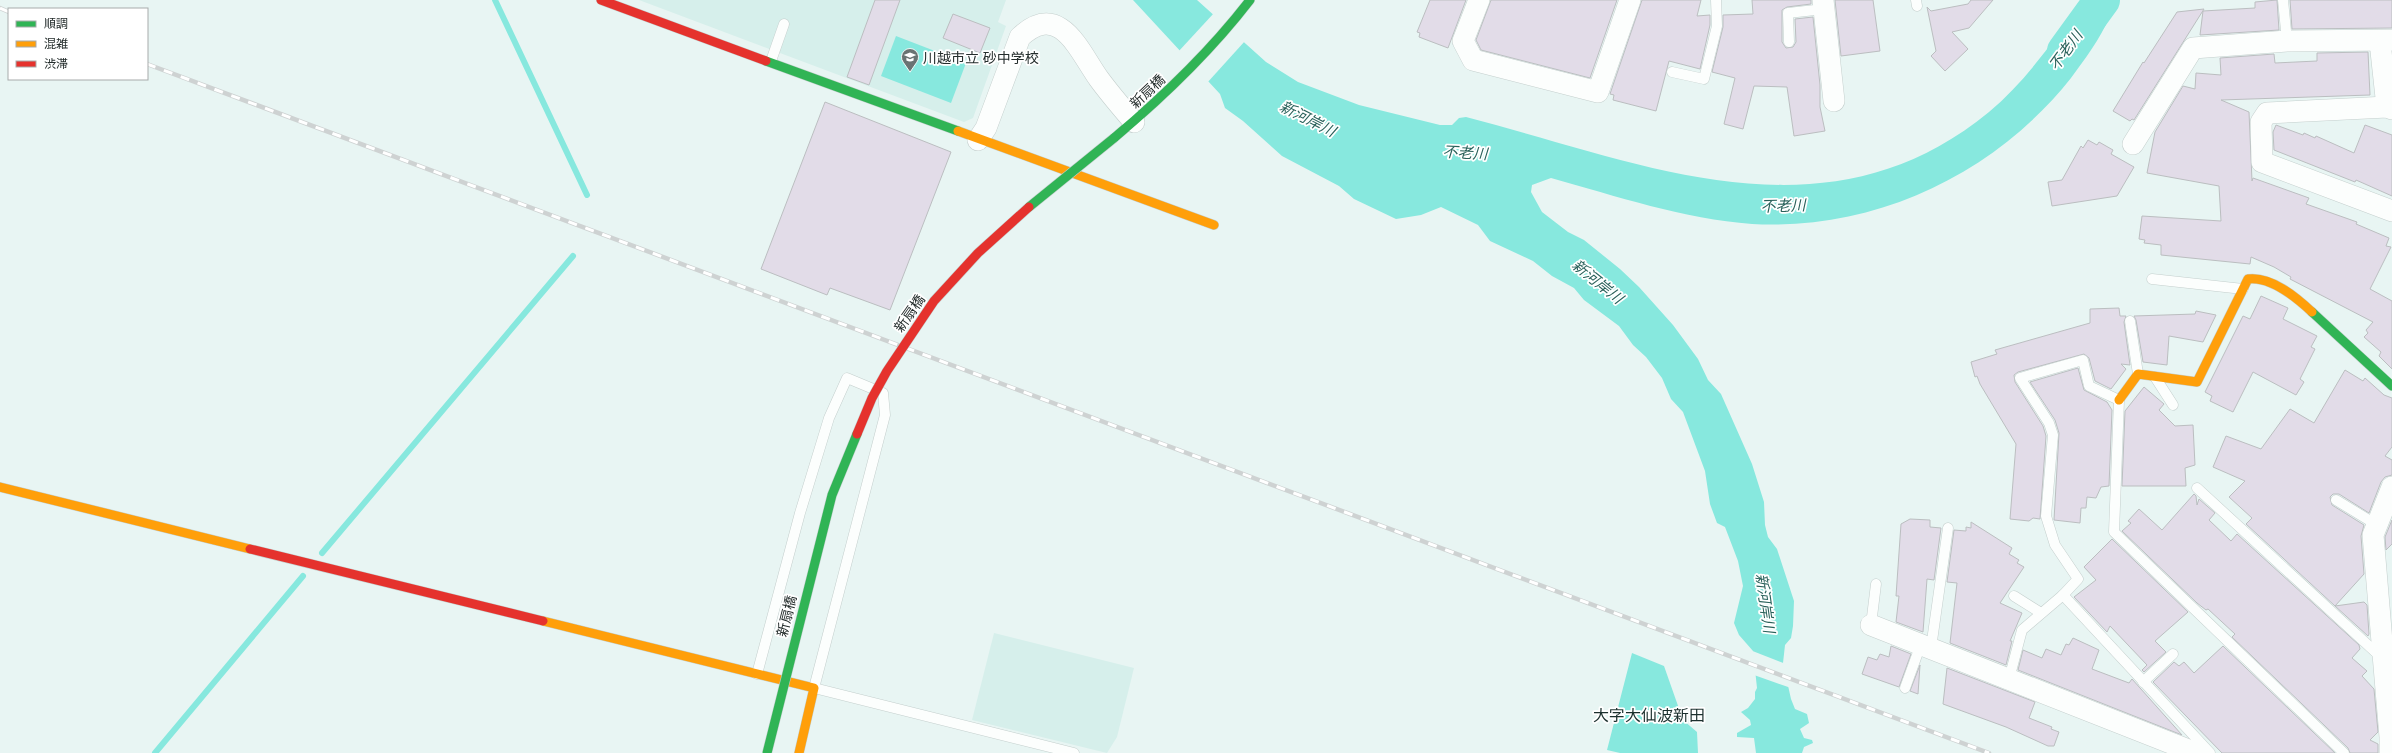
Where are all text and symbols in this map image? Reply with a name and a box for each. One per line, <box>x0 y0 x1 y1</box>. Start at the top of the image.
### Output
legend <box>8 8 148 80</box>
text: 順調 <box>44 15 68 32</box>
water label: 不老川 <box>2044 24 2087 74</box>
text: 混雑 <box>44 35 68 52</box>
school or university icon: 川越市立 砂中学校 <box>900 47 920 72</box>
place label: 川越市立 砂中学校 <box>923 48 1039 67</box>
text: 渋滞 <box>44 55 68 72</box>
street label: 新扇橋 <box>1125 70 1169 112</box>
water label: 新河岸川 <box>1277 95 1341 141</box>
water label: 不老川 <box>1442 141 1490 163</box>
water label: 不老川 <box>1760 194 1808 216</box>
water label: 新河岸川 <box>1568 254 1629 309</box>
street label: 新扇橋 <box>889 290 929 336</box>
water label: 新河岸川 <box>1752 572 1780 636</box>
street label: 新扇橋 <box>772 593 800 639</box>
district label: 大字大仙波新田 <box>1593 704 1705 726</box>

